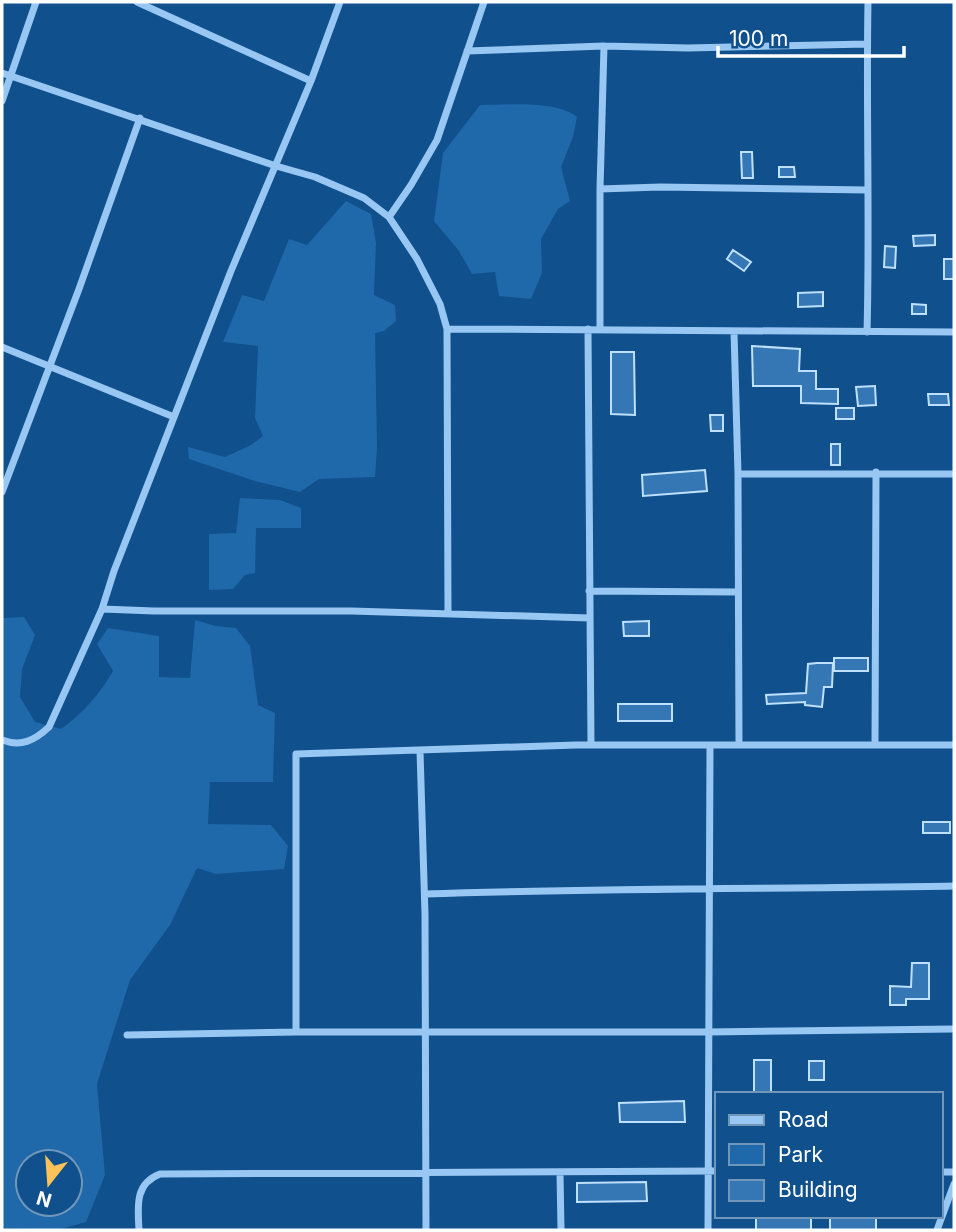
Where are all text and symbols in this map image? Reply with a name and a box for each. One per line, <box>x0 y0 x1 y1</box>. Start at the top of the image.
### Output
scale bar <box>718 14 904 58</box>
text: 100 m <box>729 26 788 51</box>
legend <box>715 1092 942 1218</box>
text: Road <box>778 1107 829 1132</box>
text: Park <box>778 1142 823 1167</box>
north arrow <box>14 1148 84 1218</box>
text: Building <box>778 1177 858 1202</box>
text: N <box>34 1186 54 1212</box>

